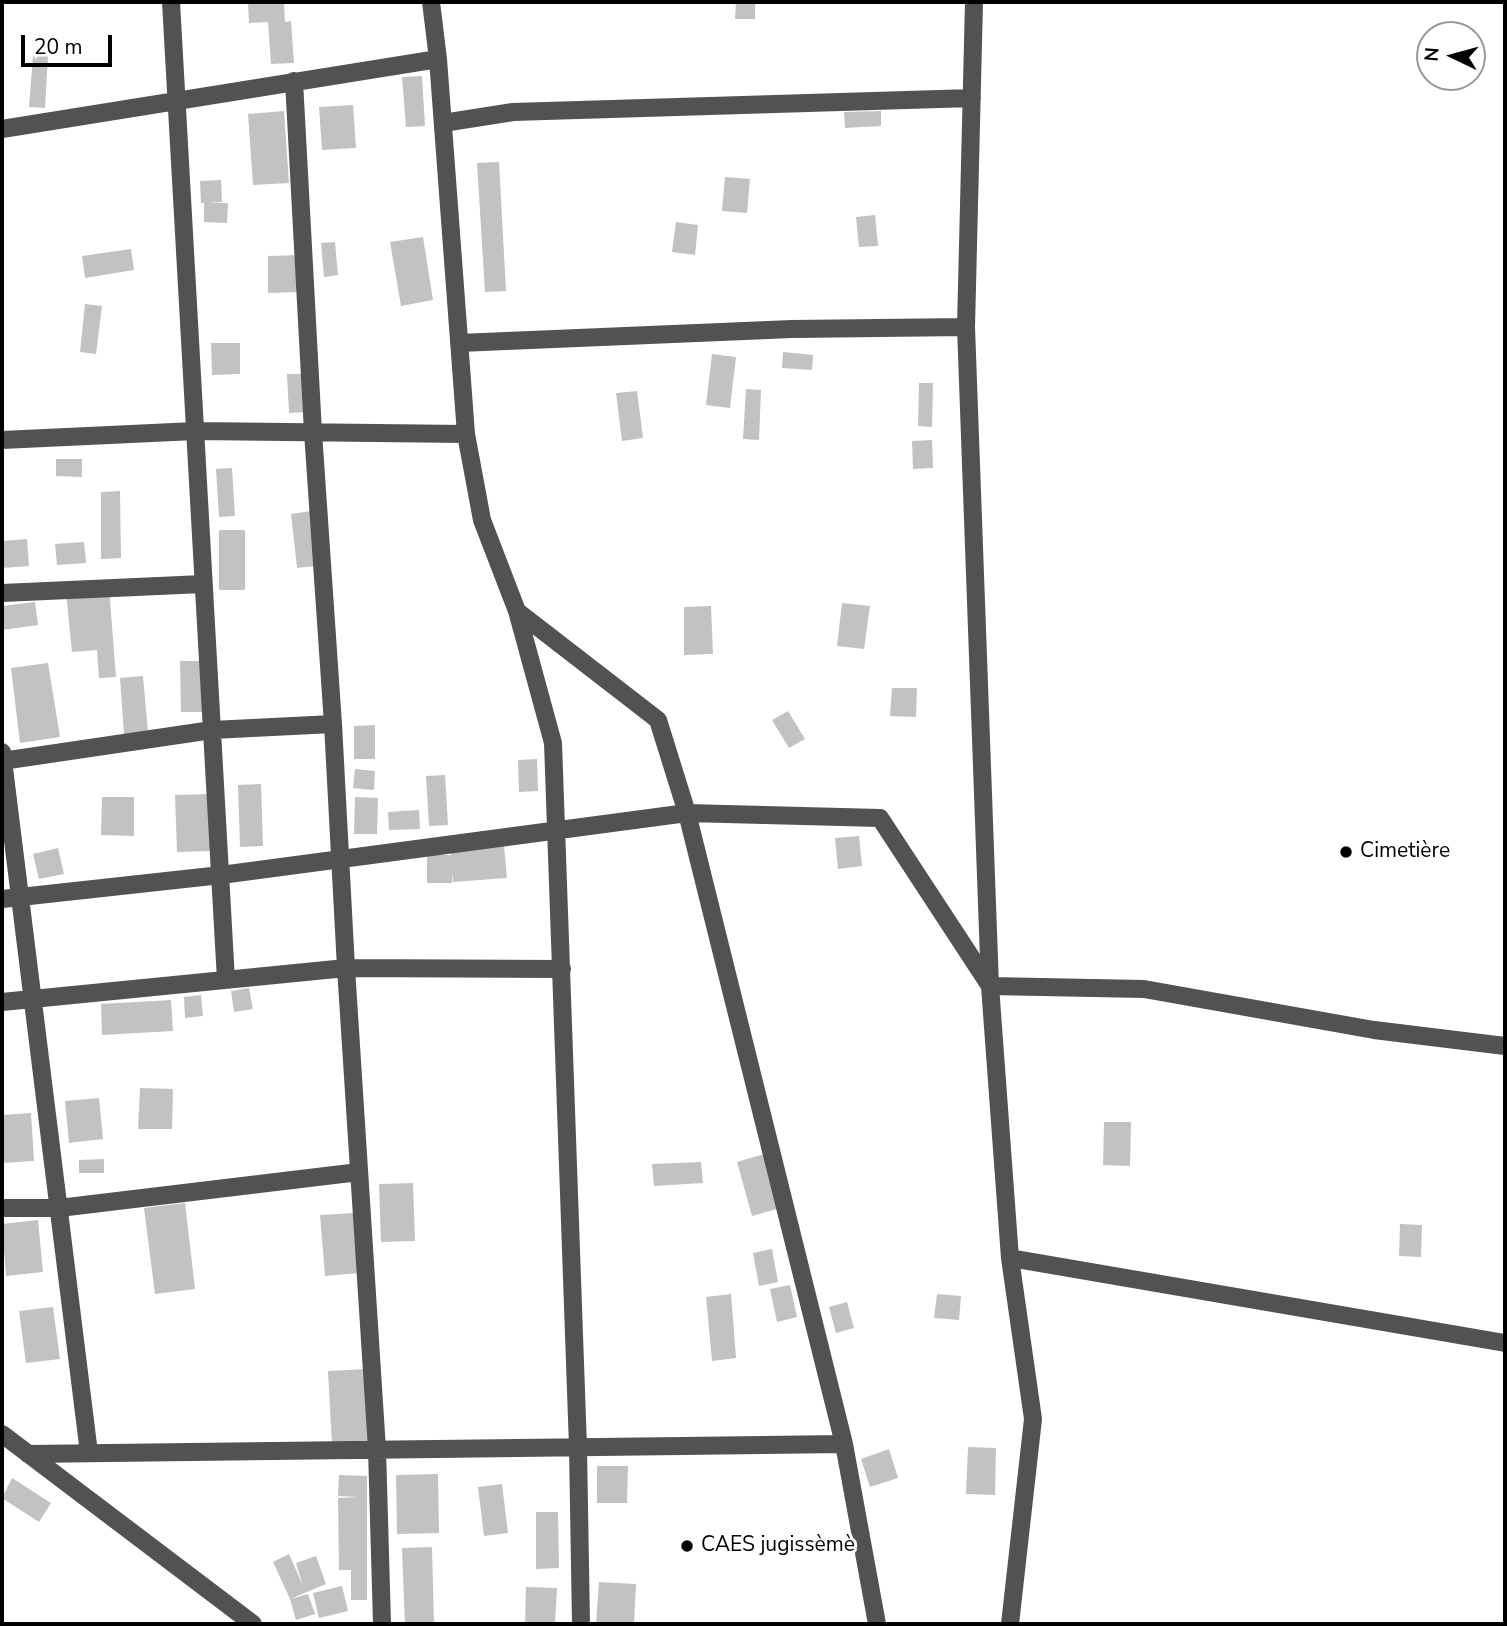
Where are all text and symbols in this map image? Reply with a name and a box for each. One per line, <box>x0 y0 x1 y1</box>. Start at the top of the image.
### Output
scale bar <box>24 21 116 65</box>
north arrow <box>1416 21 1486 91</box>
text: 20 m <box>34 33 83 61</box>
text: N <box>1419 46 1446 63</box>
place label: Cimetière <box>1360 839 1450 865</box>
marker: Cimetière <box>1338 844 1354 860</box>
place label: CAES jugissèmè <box>701 1533 855 1559</box>
marker: CAES jugissèmè <box>679 1538 695 1554</box>

